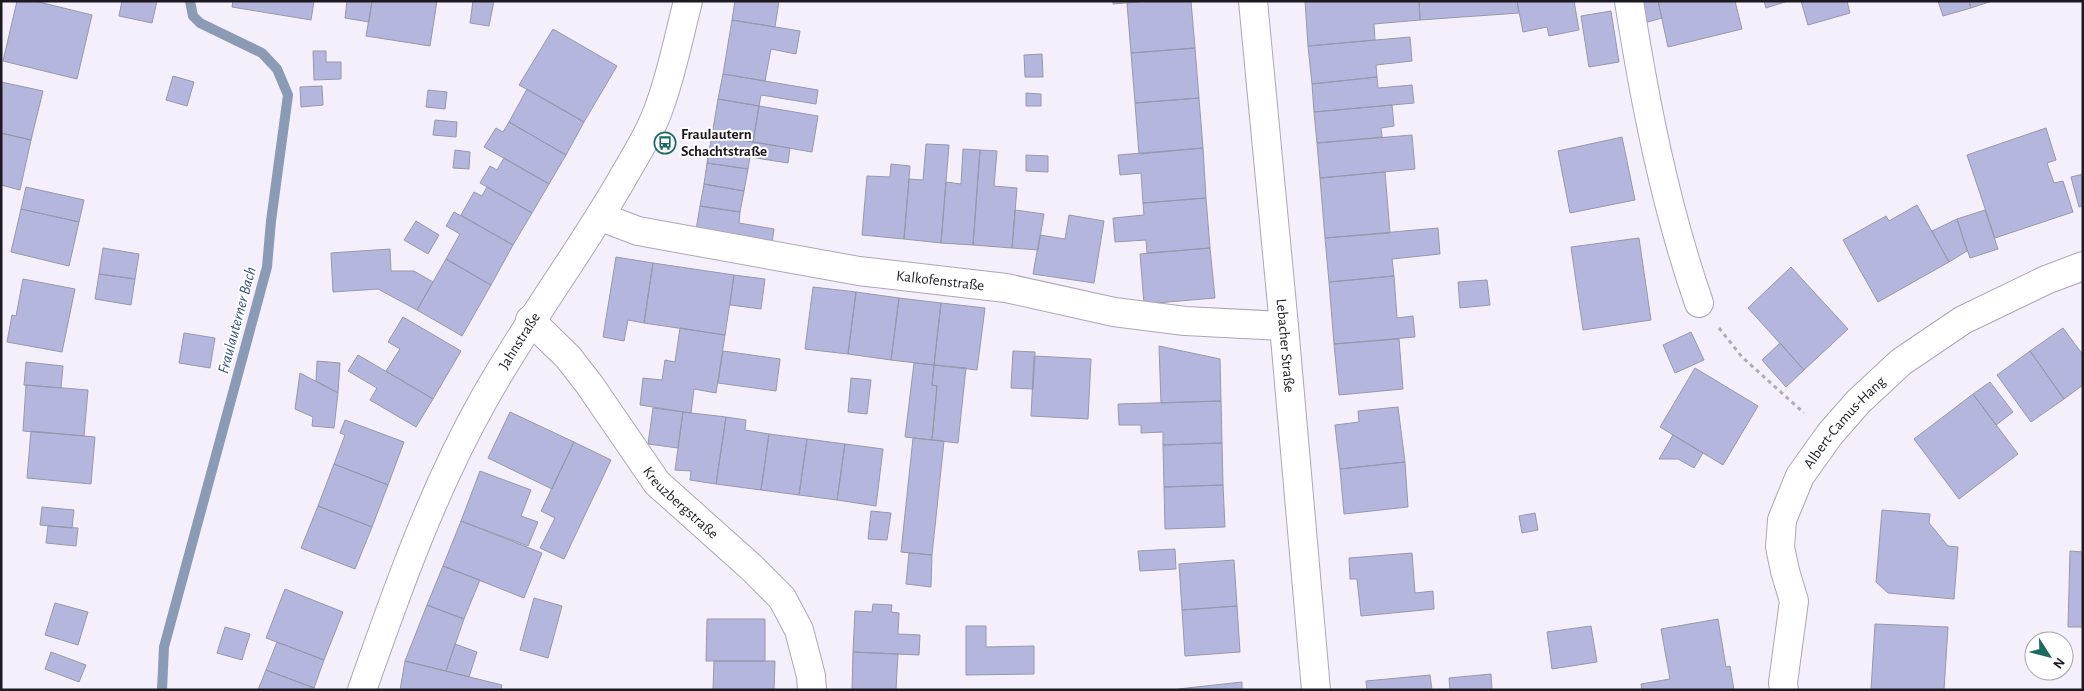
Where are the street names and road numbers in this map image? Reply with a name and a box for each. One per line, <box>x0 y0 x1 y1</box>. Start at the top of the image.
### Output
street label: Kalkofenstraße <box>895 268 985 293</box>
street label: Lebacher Straße <box>1273 298 1297 393</box>
street label: Jahnstraße <box>496 310 543 372</box>
street label: Albert-Camus-Hang <box>1801 373 1889 471</box>
street label: Kreuzbergstraße <box>640 464 721 542</box>

